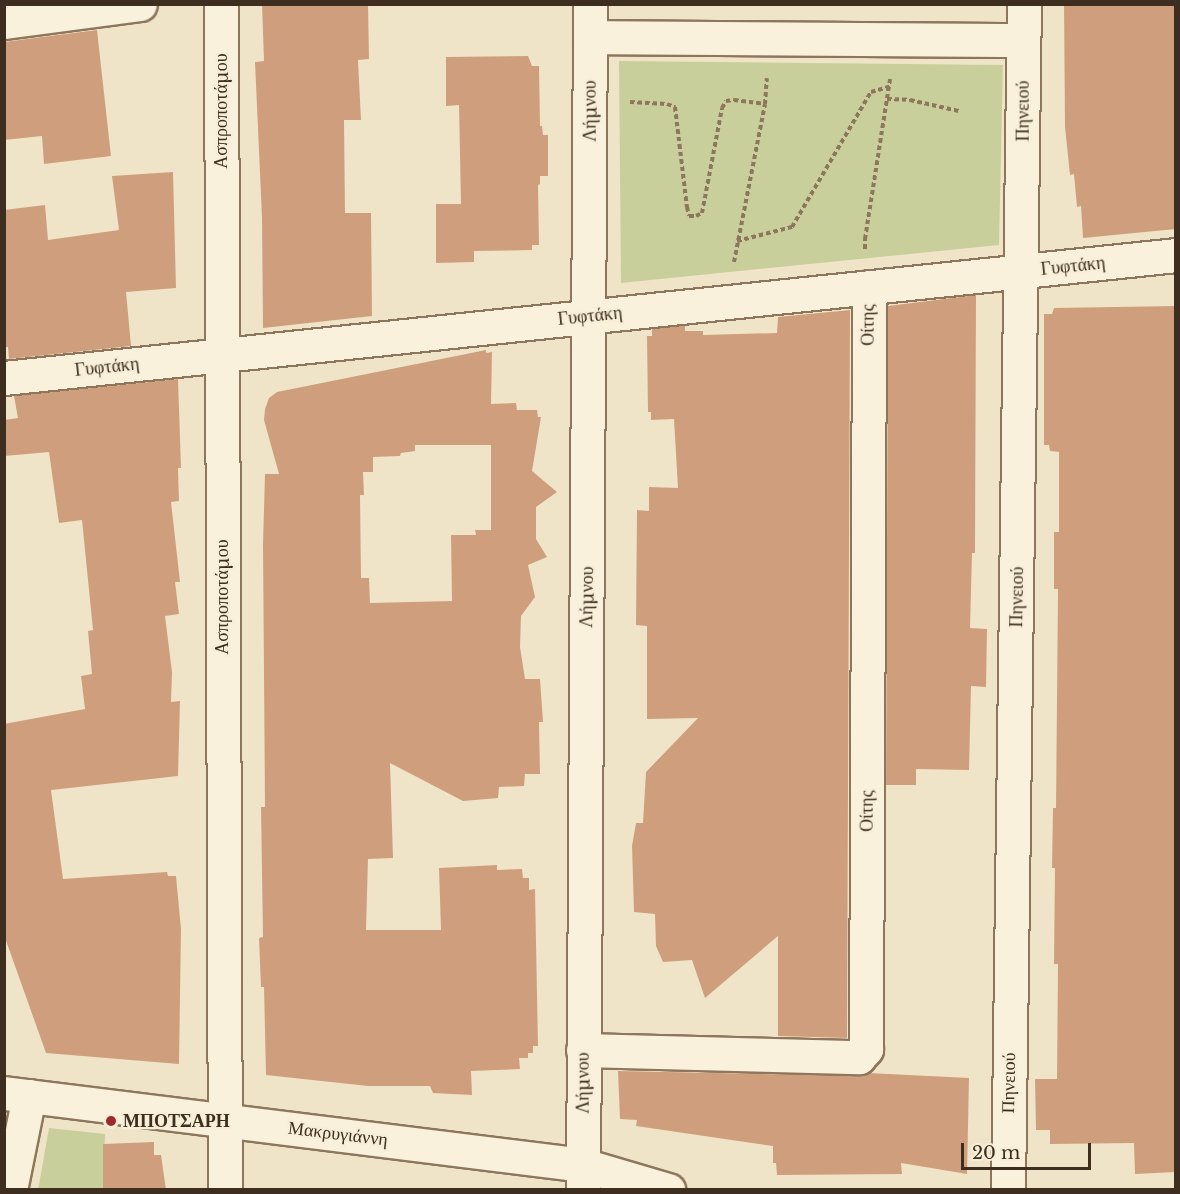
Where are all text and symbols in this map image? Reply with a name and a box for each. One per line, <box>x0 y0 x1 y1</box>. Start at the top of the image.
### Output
street label: Ασπροποτάμου <box>210 53 232 169</box>
street label: Λήμνου <box>579 80 601 142</box>
street label: Πηνειού <box>1012 81 1034 141</box>
street label: Γυφτάκη <box>1040 252 1106 280</box>
street label: Γυφτάκη <box>557 302 623 330</box>
street label: Οίτης <box>857 304 879 346</box>
street label: Γυφτάκη <box>74 353 140 381</box>
street label: Ασπροποτάμου <box>211 539 233 655</box>
street label: Λήμνου <box>576 566 598 628</box>
street label: Πηνειού <box>1006 566 1028 628</box>
street label: Οίτης <box>856 790 878 832</box>
street label: Λήμνου <box>572 1052 594 1114</box>
street label: Πηνειού <box>998 1052 1020 1114</box>
place label: ΜΠΟΤΣΑΡΗ <box>123 1110 230 1132</box>
marker: ΜΠΟΤΣΑΡΗ <box>104 1114 118 1128</box>
street label: Μακρυγιάννη <box>287 1117 389 1151</box>
scale bar <box>964 1131 1094 1169</box>
text: 20 m <box>972 1142 1020 1164</box>

